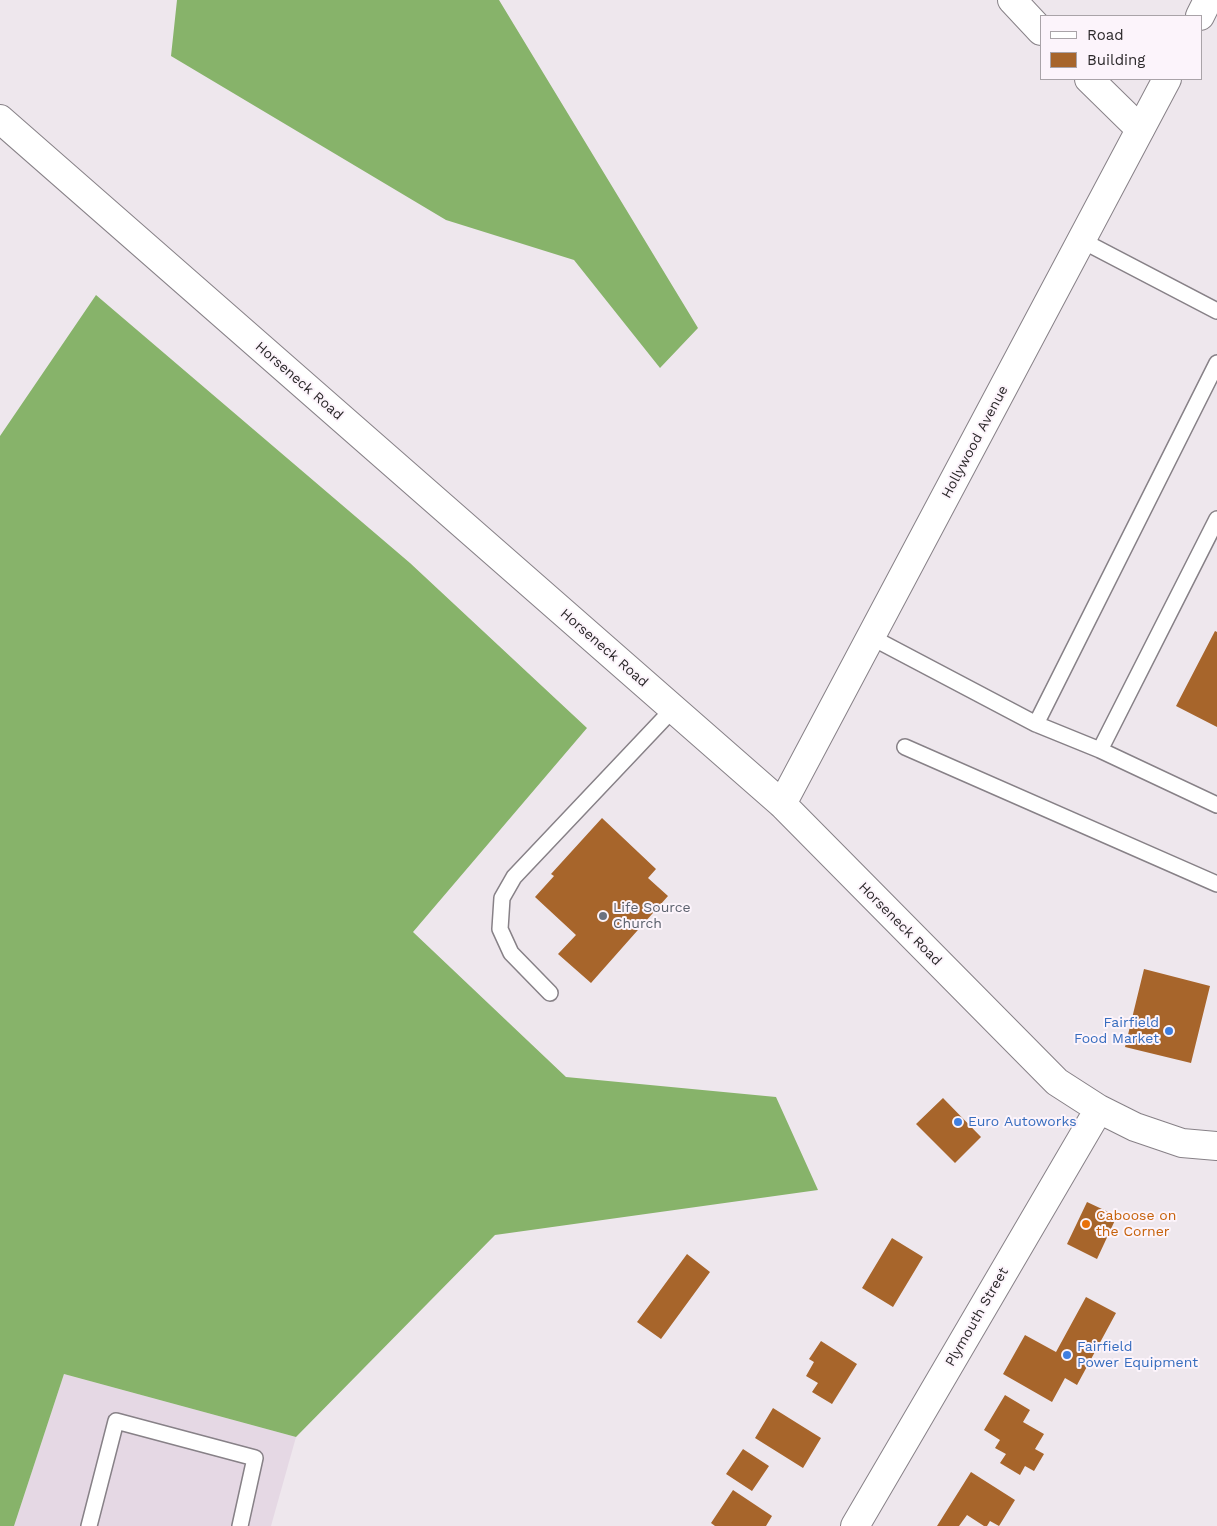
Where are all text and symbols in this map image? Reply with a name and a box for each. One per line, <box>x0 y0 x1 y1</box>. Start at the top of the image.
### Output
legend <box>1040 15 1202 80</box>
text: Road <box>1087 26 1124 44</box>
text: Building <box>1087 51 1145 69</box>
street label: Horseneck Road <box>252 338 346 424</box>
street label: Hollywood Avenue <box>938 383 1012 501</box>
street label: Horseneck Road <box>557 605 651 691</box>
street label: Horseneck Road <box>855 879 945 969</box>
place label: Life Source Church <box>613 900 691 932</box>
marker: Life Source Church <box>597 910 609 922</box>
place label: Fairfield Food Market <box>1074 1015 1159 1048</box>
marker: Fairfield Food Market <box>1163 1025 1175 1037</box>
place label: Euro Autoworks <box>968 1114 1077 1130</box>
marker: Euro Autoworks <box>952 1116 964 1128</box>
place label: Caboose on the Corner <box>1096 1208 1176 1240</box>
marker: Caboose on the Corner <box>1080 1218 1092 1230</box>
street label: Plymouth Street <box>942 1265 1012 1369</box>
place label: Fairfield Power Equipment <box>1077 1339 1198 1371</box>
marker: Fairfield Power Equipment <box>1061 1349 1073 1361</box>

